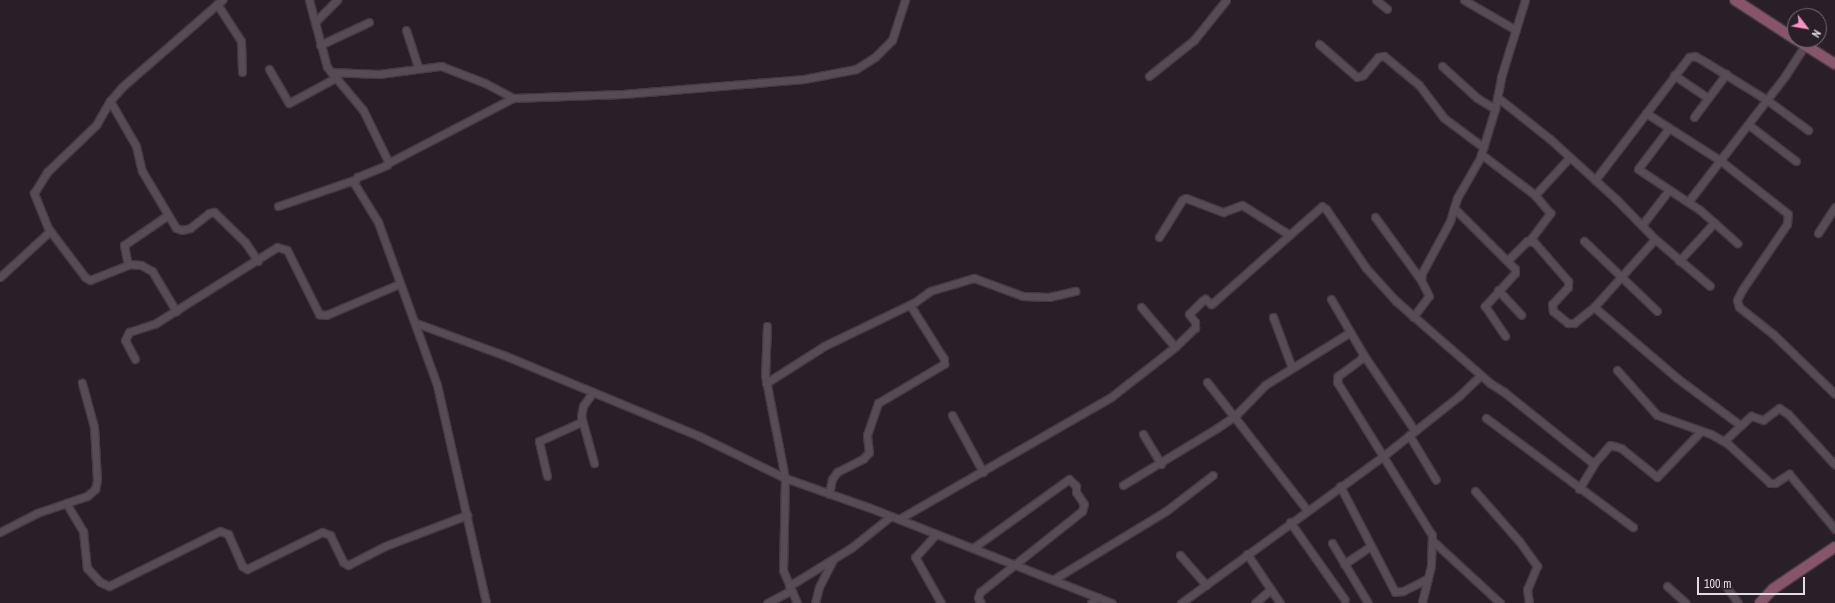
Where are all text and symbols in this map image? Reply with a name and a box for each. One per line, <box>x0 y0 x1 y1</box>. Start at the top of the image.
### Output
north arrow <box>1787 8 1827 48</box>
text: N <box>1809 27 1824 40</box>
scale bar <box>1699 569 1807 595</box>
text: 100 m <box>1704 576 1731 592</box>

